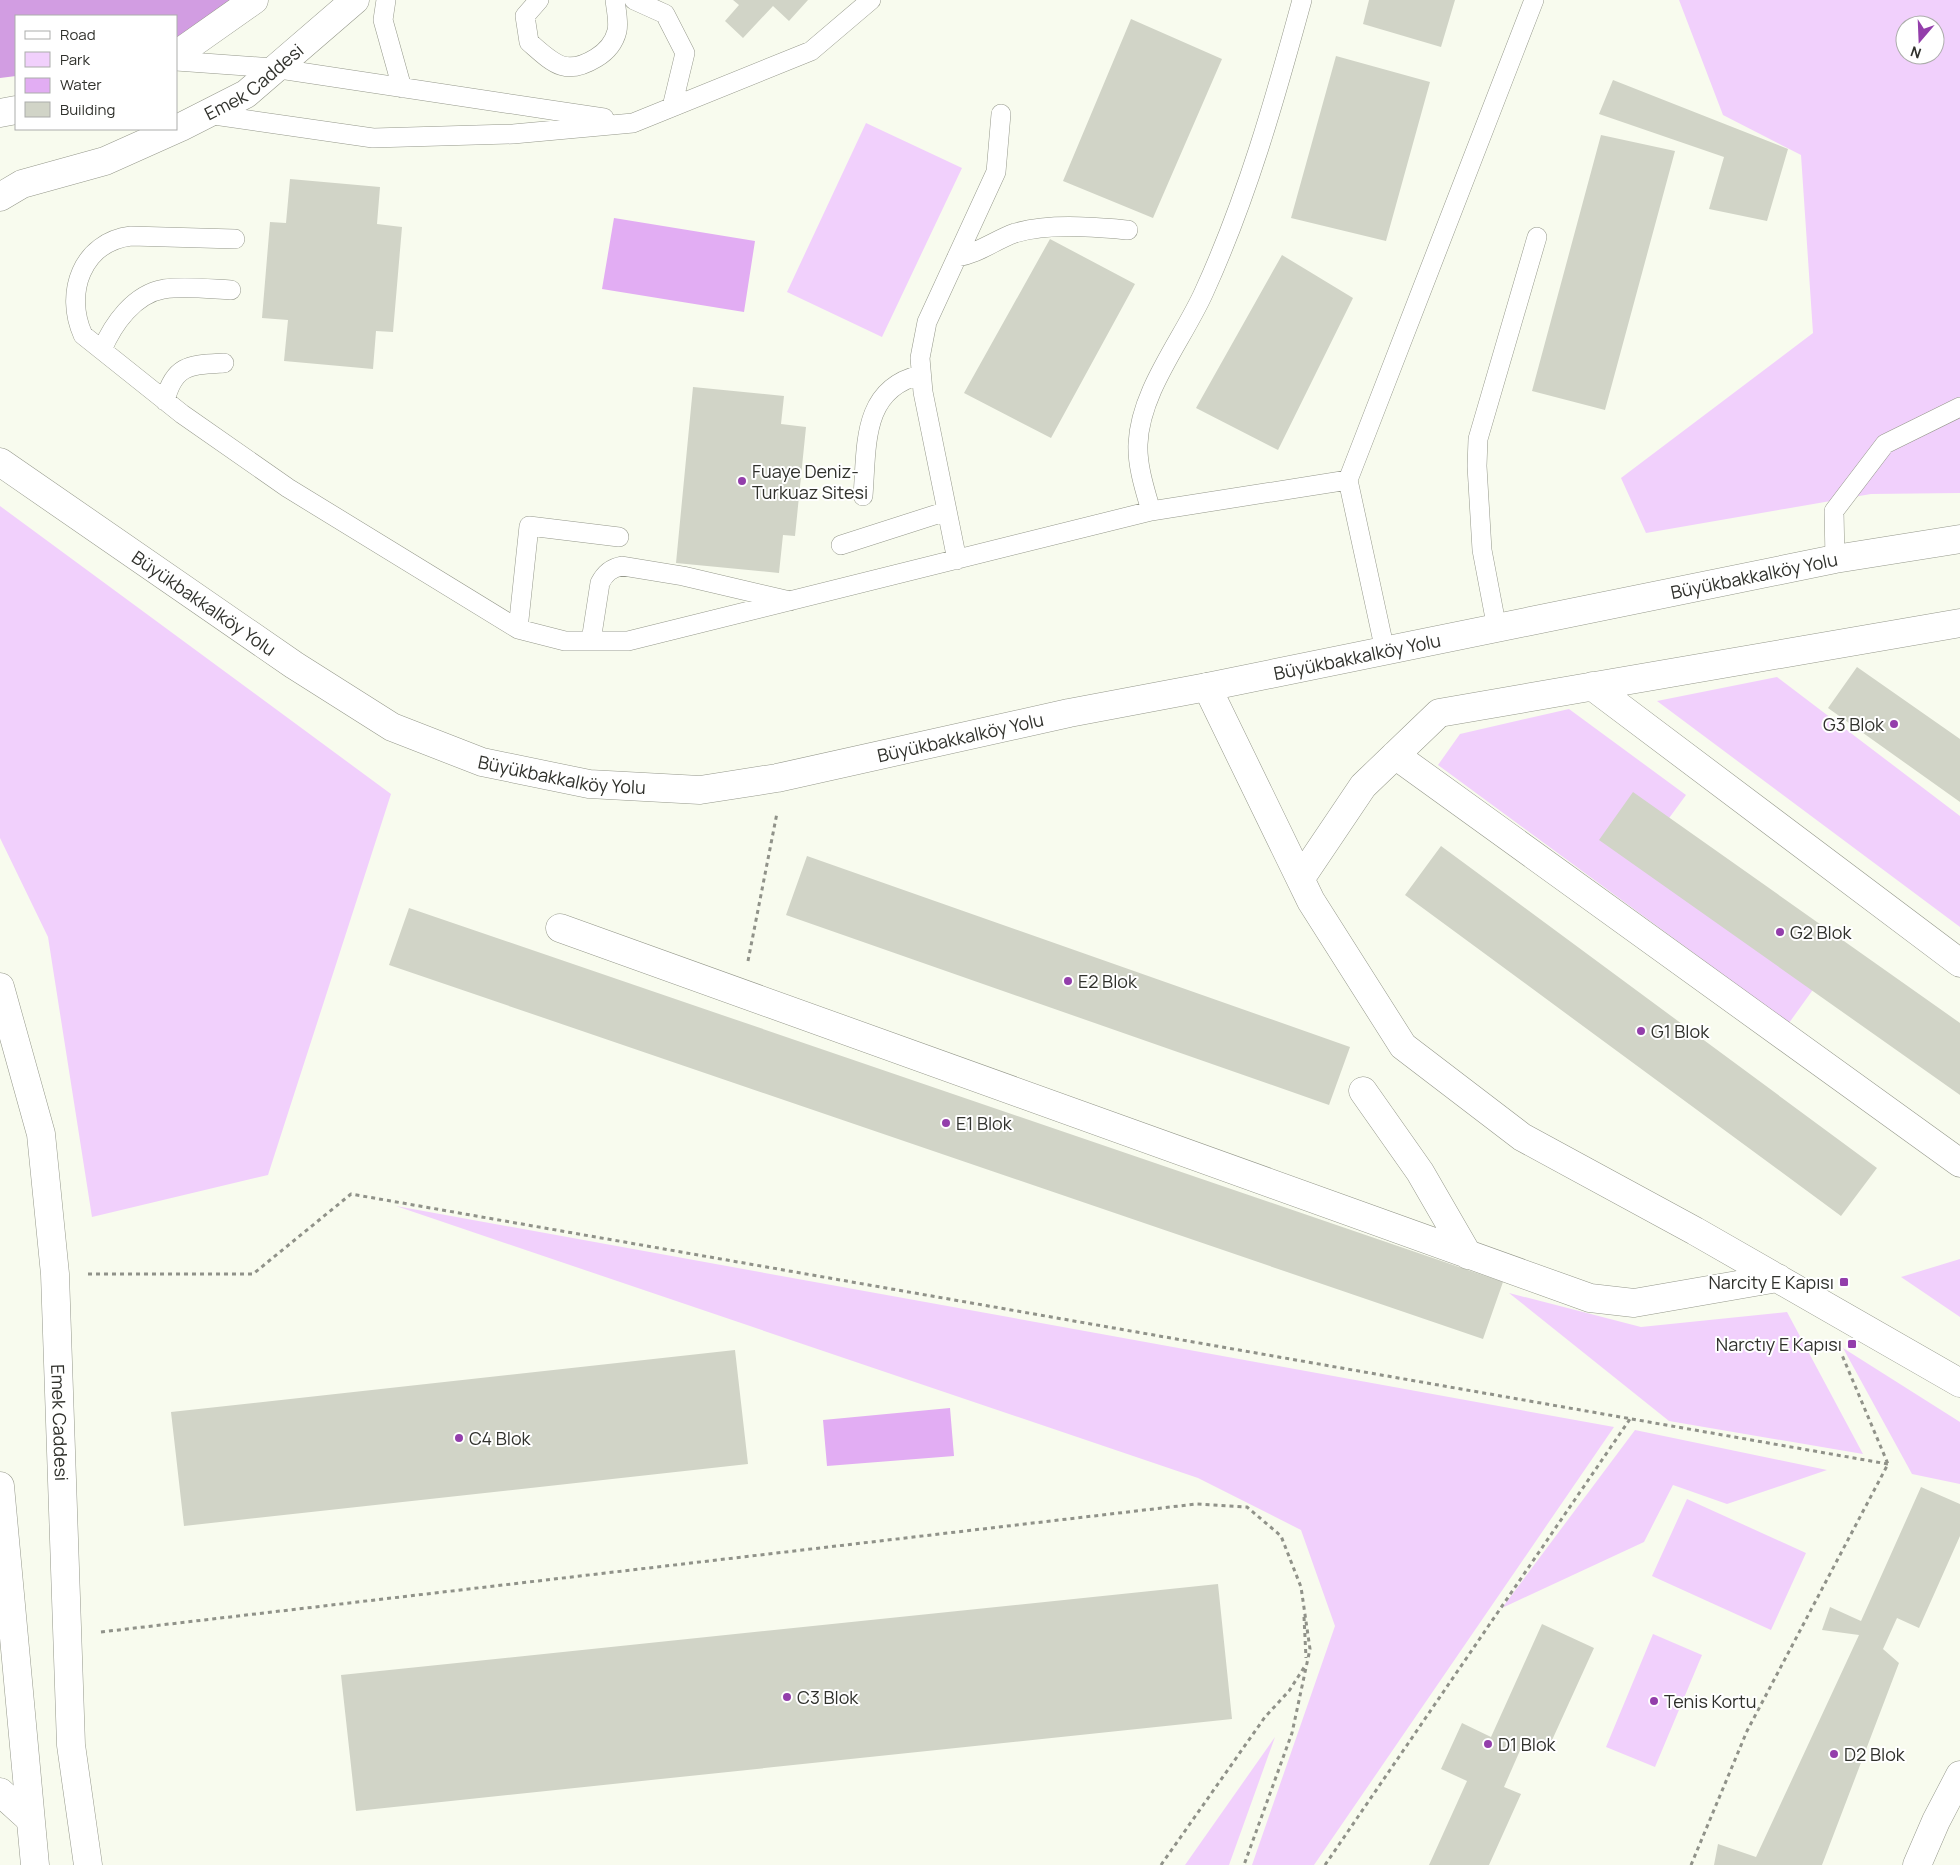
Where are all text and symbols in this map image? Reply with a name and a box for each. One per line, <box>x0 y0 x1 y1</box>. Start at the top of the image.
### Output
legend <box>15 15 178 130</box>
north arrow <box>1895 15 1945 65</box>
text: Road <box>60 24 96 45</box>
street label: Emek Caddesi <box>200 38 308 125</box>
text: N <box>1908 42 1923 63</box>
text: Park <box>60 49 90 70</box>
text: Water <box>60 74 102 95</box>
text: Building <box>60 99 115 120</box>
place label: Fuaye Deniz- Turkuaz Sitesi <box>752 459 868 504</box>
marker: Fuaye Deniz- Turkuaz Sitesi <box>736 475 748 487</box>
street label: Büyükbakkalköy Yolu <box>127 545 281 661</box>
street label: Büyükbakkalköy Yolu <box>1668 547 1840 604</box>
street label: Büyükbakkalköy Yolu <box>1272 628 1443 685</box>
street label: Büyükbakkalköy Yolu <box>875 707 1046 767</box>
place label: G3 Blok <box>1823 712 1885 736</box>
marker: G3 Blok <box>1888 718 1900 730</box>
street label: Büyükbakkalköy Yolu <box>476 749 646 799</box>
place label: G2 Blok <box>1790 920 1852 944</box>
marker: G2 Blok <box>1774 926 1786 938</box>
place label: E2 Blok <box>1078 969 1138 993</box>
marker: E2 Blok <box>1062 975 1074 987</box>
place label: G1 Blok <box>1651 1019 1710 1043</box>
marker: G1 Blok <box>1635 1025 1647 1037</box>
place label: E1 Blok <box>956 1111 1013 1135</box>
marker: E1 Blok <box>940 1117 952 1129</box>
place label: Narcity E Kapısı <box>1708 1270 1834 1294</box>
marker: Narcity E Kapısı <box>1838 1276 1850 1288</box>
place label: Narctıy E Kapısı <box>1716 1332 1842 1356</box>
marker: Narctıy E Kapısı <box>1846 1338 1858 1350</box>
street label: Emek Caddesi <box>46 1364 74 1481</box>
place label: C4 Blok <box>469 1426 532 1450</box>
marker: C4 Blok <box>453 1432 465 1444</box>
place label: C3 Blok <box>797 1685 859 1709</box>
place label: Tenis Kortu <box>1664 1689 1757 1713</box>
marker: C3 Blok <box>781 1691 793 1703</box>
marker: Tenis Kortu <box>1648 1695 1660 1707</box>
place label: D1 Blok <box>1498 1732 1557 1756</box>
marker: D1 Blok <box>1482 1738 1494 1750</box>
place label: D2 Blok <box>1844 1742 1906 1766</box>
marker: D2 Blok <box>1828 1748 1840 1760</box>

